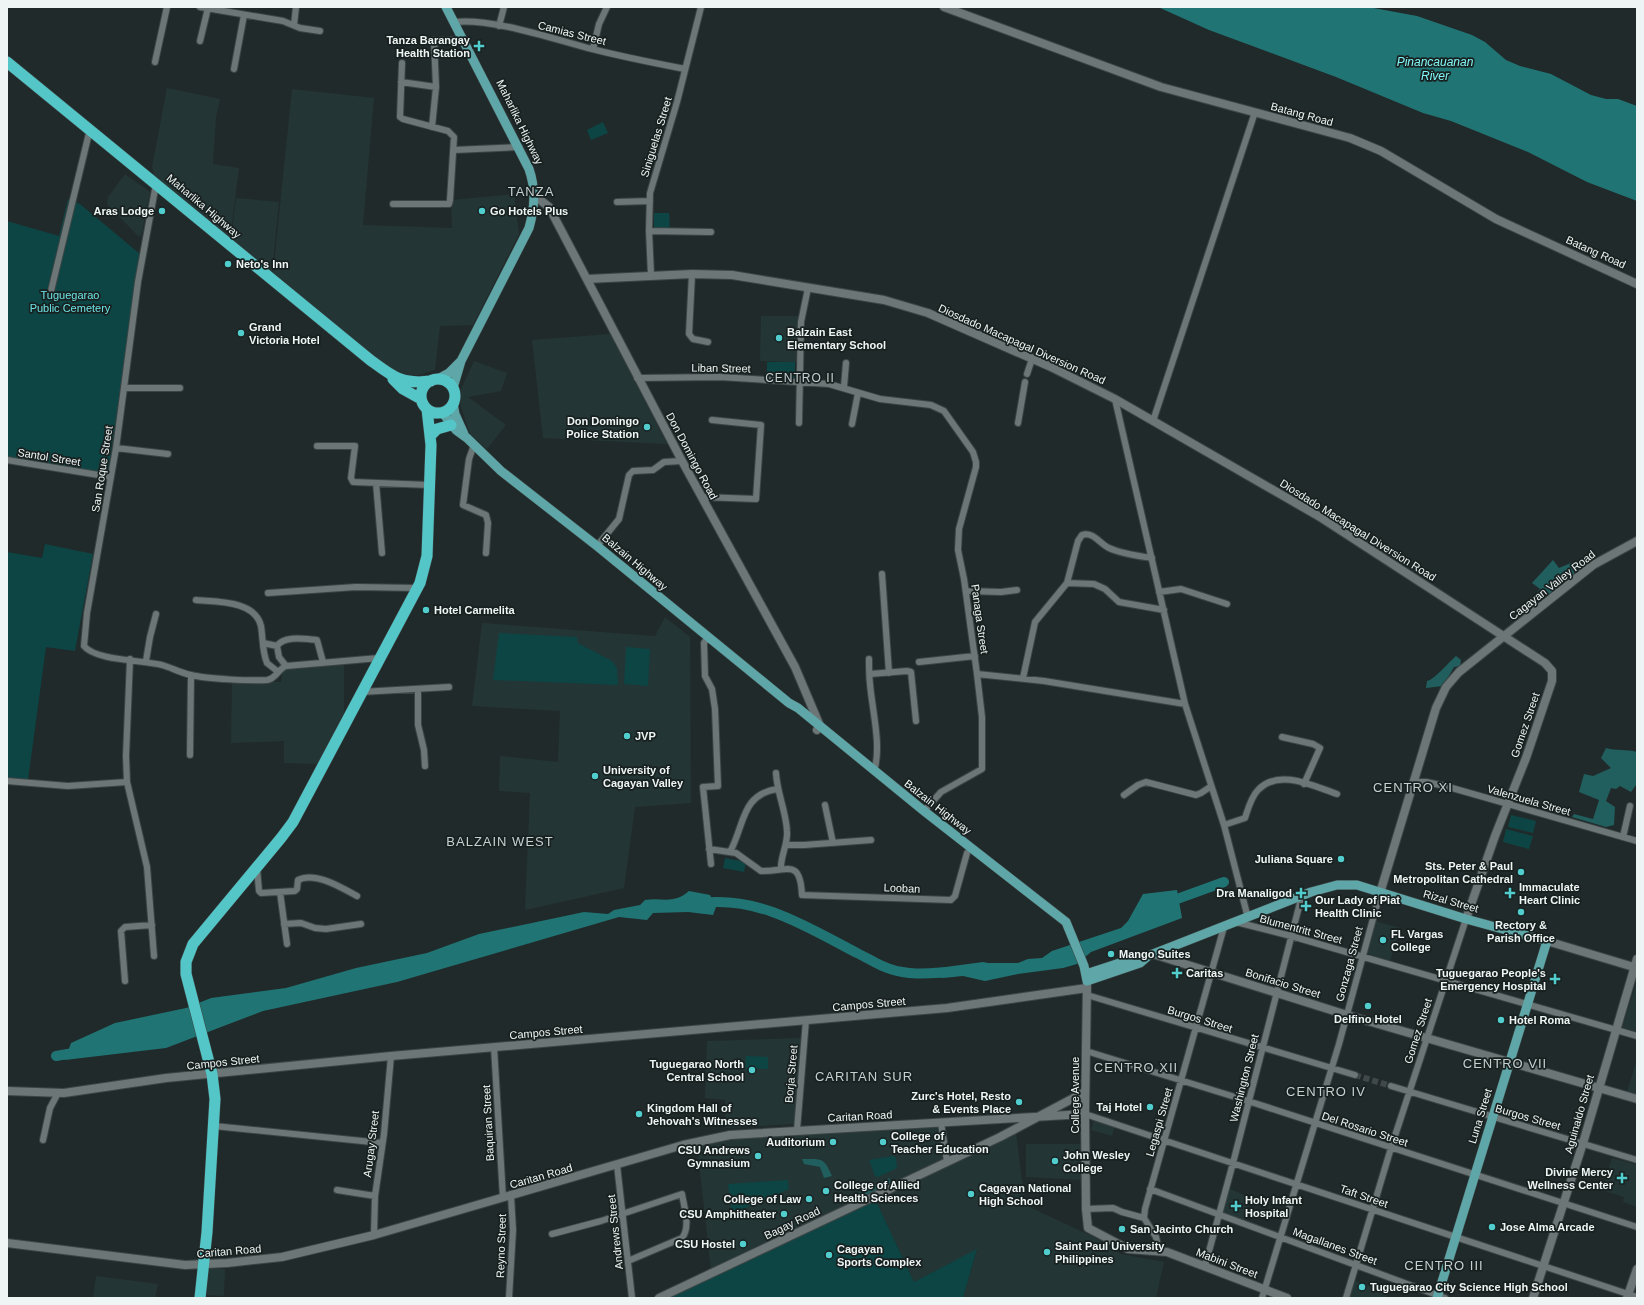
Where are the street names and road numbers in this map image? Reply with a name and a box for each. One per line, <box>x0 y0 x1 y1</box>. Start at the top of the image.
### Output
street label: Camias Street <box>537 19 607 47</box>
street label: Maharlika Highway <box>494 78 546 167</box>
street label: Siniguelas Street <box>638 95 674 179</box>
street label: Batang Road <box>1269 100 1335 128</box>
street label: Maharlika Highway <box>165 172 244 241</box>
street label: Batang Road <box>1564 233 1628 271</box>
street label: Diosdado Macapagal Diversion Road <box>937 302 1107 386</box>
street label: Liban Street <box>691 361 751 375</box>
street label: Don Domingo Road <box>664 411 720 501</box>
street label: San Roque Street <box>89 425 115 513</box>
street label: Santol Street <box>17 446 81 468</box>
street label: Diosdado Macapagal Diversion Road <box>1278 477 1438 583</box>
street label: Balzain Highway <box>600 531 670 593</box>
street label: Cagayan Valley Road <box>1507 548 1597 622</box>
street label: Panaga Street <box>969 583 991 655</box>
street label: Gomez Street <box>1508 691 1542 759</box>
street label: Balzain Highway <box>902 777 974 837</box>
street label: Valenzuela Street <box>1486 782 1572 818</box>
street label: Looban <box>883 881 921 895</box>
street label: Rizal Street <box>1422 887 1480 915</box>
street label: Blumentritt Street <box>1258 912 1344 946</box>
street label: Gonzaga Street <box>1333 925 1365 1003</box>
street label: Bonifacio Street <box>1244 966 1322 1000</box>
street label: Campos Street <box>832 995 906 1013</box>
street label: Gomez Street <box>1402 997 1434 1065</box>
street label: Burgos Street <box>1166 1003 1234 1035</box>
street label: Campos Street <box>509 1023 583 1041</box>
street label: Washington Street <box>1227 1033 1261 1123</box>
street label: Borja Street <box>782 1045 800 1103</box>
street label: Campos Street <box>186 1052 260 1072</box>
street label: College Avenue <box>1069 1057 1081 1133</box>
street label: Aguinaldo Street <box>1562 1073 1596 1155</box>
street label: Baquiran Street <box>480 1085 496 1161</box>
street label: Legaspi Street <box>1143 1086 1175 1158</box>
street label: Luna Street <box>1466 1087 1494 1145</box>
street label: Burgos Street <box>1494 1102 1562 1132</box>
street label: Caritan Road <box>827 1108 893 1124</box>
street label: Del Rosario Street <box>1320 1109 1410 1149</box>
street label: Arugay Street <box>361 1110 381 1178</box>
street label: Caritan Road <box>508 1161 574 1191</box>
street label: Taft Street <box>1338 1182 1390 1210</box>
street label: Andrews Street <box>605 1194 625 1270</box>
street label: Bagay Road <box>762 1204 822 1242</box>
street label: Reyno Street <box>494 1214 508 1278</box>
street label: Magallanes Street <box>1291 1225 1379 1267</box>
street label: Caritan Road <box>196 1242 262 1260</box>
street label: Mabini Street <box>1195 1246 1259 1280</box>

